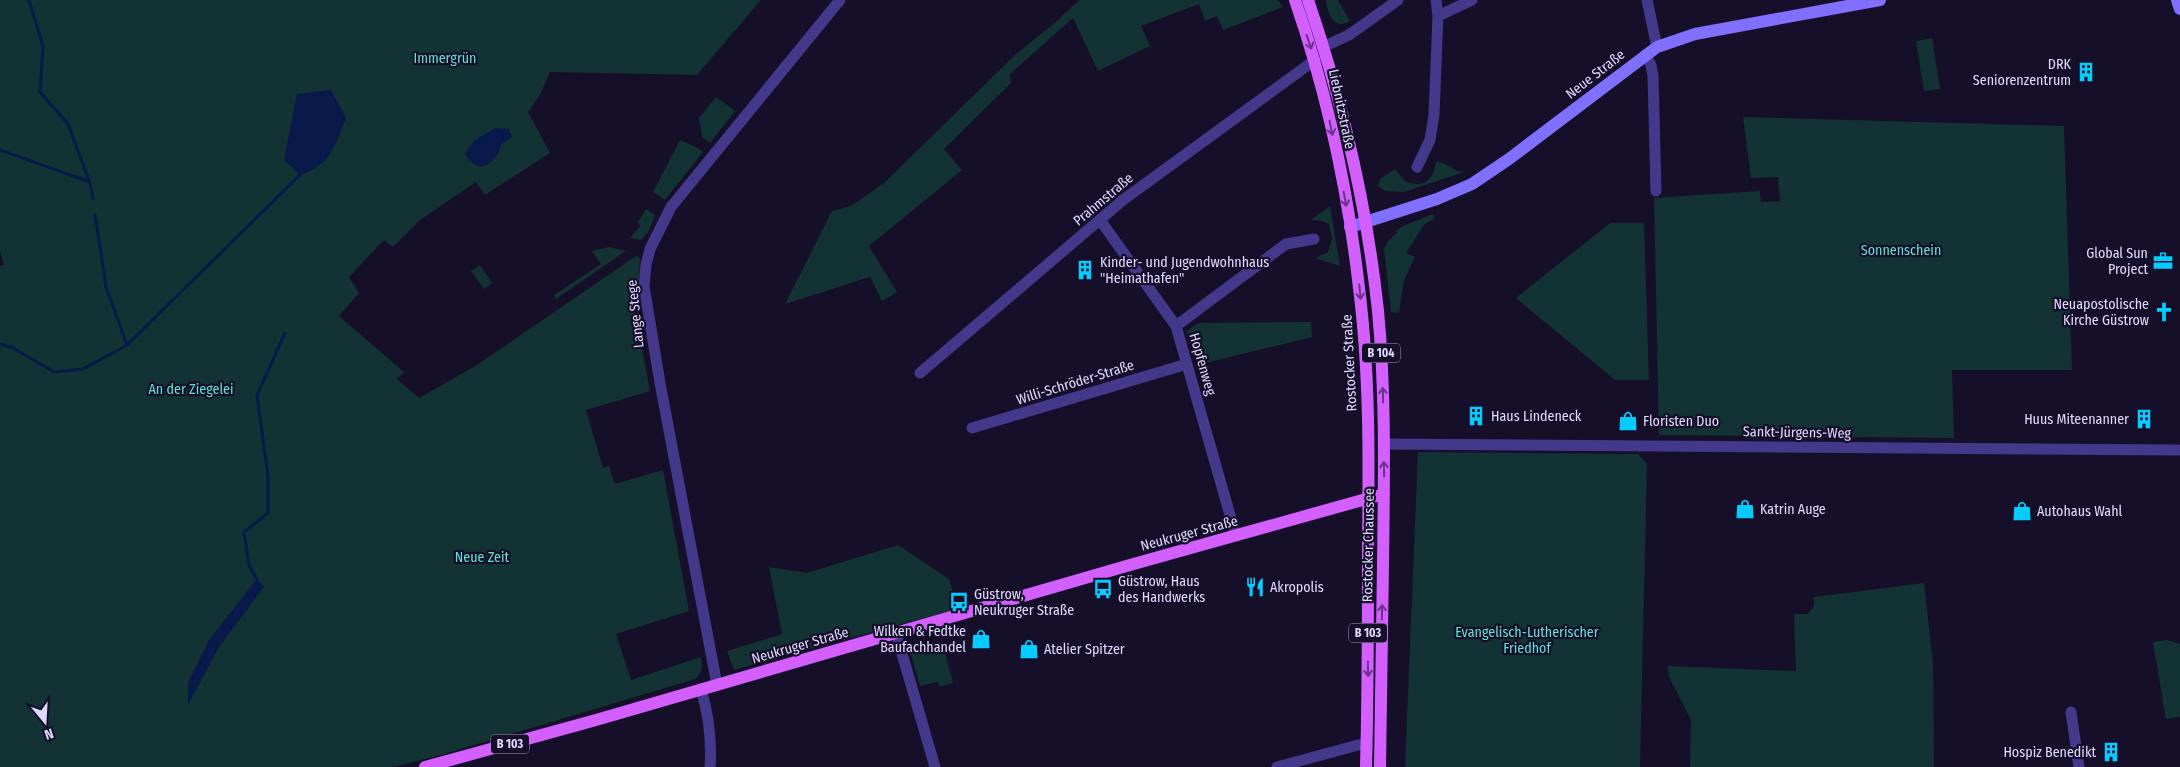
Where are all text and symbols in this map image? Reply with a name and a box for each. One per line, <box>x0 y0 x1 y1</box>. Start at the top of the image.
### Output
one-way arrow <box>1305 33 1315 49</box>
street label: Neue Straße <box>1562 46 1628 103</box>
park label: Immergrün <box>414 50 476 67</box>
place label: DRK Seniorenzentrum <box>1973 56 2072 89</box>
building icon: DRK Seniorenzentrum <box>2075 61 2097 83</box>
street label: Liebnitzstraße <box>1325 68 1358 151</box>
one-way arrow <box>1327 119 1336 135</box>
street label: Prahmstraße <box>1070 169 1137 229</box>
one-way arrow <box>1341 191 1351 207</box>
park label: Sonnenschein <box>1861 242 1941 259</box>
place label: Global Sun Project <box>2086 245 2148 278</box>
office icon: Global Sun Project <box>2152 250 2174 272</box>
place label: Kinder- und Jugendwohnhaus "Heimathafen" <box>1100 254 1269 287</box>
building icon: Kinder- und Jugendwohnhaus "Heimathafen" <box>1074 259 1096 281</box>
street label: Lange Stege <box>623 279 648 349</box>
one-way arrow <box>1355 284 1365 300</box>
place label: Neuapostolische Kirche Güstrow <box>2053 296 2149 329</box>
church icon: Neuapostolische Kirche Güstrow <box>2153 301 2175 323</box>
street label: Rostocker Straße <box>1338 314 1361 412</box>
street label: Hopfenweg <box>1185 331 1220 398</box>
road number: B 104 <box>1362 343 1400 362</box>
street label: Willi-Schröder-Straße <box>1014 356 1136 409</box>
park label: An der Ziegelei <box>148 381 234 398</box>
one-way arrow <box>1378 387 1387 403</box>
building icon: Haus Lindeneck <box>1465 405 1487 427</box>
place label: Haus Lindeneck <box>1491 408 1582 425</box>
building icon: Huus Miteenanner <box>2133 408 2155 430</box>
shop icon: Floristen Duo <box>1617 410 1639 432</box>
place label: Huus Miteenanner <box>2024 411 2129 428</box>
place label: Floristen Duo <box>1643 413 1719 430</box>
street label: Sankt-Jürgens-Weg <box>1743 423 1852 442</box>
one-way arrow <box>1379 461 1389 478</box>
street label: Rostocker Chaussee <box>1359 488 1378 602</box>
shop icon: Katrin Auge <box>1734 498 1756 520</box>
shop icon: Autohaus Wahl <box>2011 500 2033 522</box>
place label: Katrin Auge <box>1760 501 1826 518</box>
place label: Autohaus Wahl <box>2037 503 2123 520</box>
street label: Neukruger Straße <box>1139 512 1240 555</box>
park label: Neue Zeit <box>455 549 510 566</box>
place label: Güstrow, Haus des Handwerks <box>1118 573 1205 606</box>
restaurant icon: Akropolis <box>1244 576 1266 598</box>
bus stop icon: Güstrow, Haus des Handwerks <box>1092 578 1114 600</box>
place label: Akropolis <box>1270 579 1324 596</box>
place label: Güstrow, Neukruger Straße <box>974 586 1074 619</box>
bus stop icon: Güstrow, Neukruger Straße <box>948 591 970 613</box>
one-way arrow <box>1377 604 1387 620</box>
street label: Neukruger Straße <box>750 623 851 667</box>
place label: Wilken & Fedtke Baufachhandel <box>874 623 966 656</box>
road number: B 103 <box>1349 624 1387 642</box>
park label: Evangelisch-Lutherischer Friedhof <box>1455 624 1599 657</box>
shop icon: Wilken & Fedtke Baufachhandel <box>970 628 992 650</box>
shop icon: Atelier Spitzer <box>1018 638 1040 660</box>
place label: Atelier Spitzer <box>1044 641 1125 658</box>
one-way arrow <box>1363 661 1373 677</box>
north arrow <box>20 697 70 747</box>
text: N <box>42 725 55 743</box>
road number: B 103 <box>491 734 529 754</box>
building icon: Hospiz Benedikt <box>2100 741 2122 763</box>
place label: Hospiz Benedikt <box>2003 744 2096 761</box>

